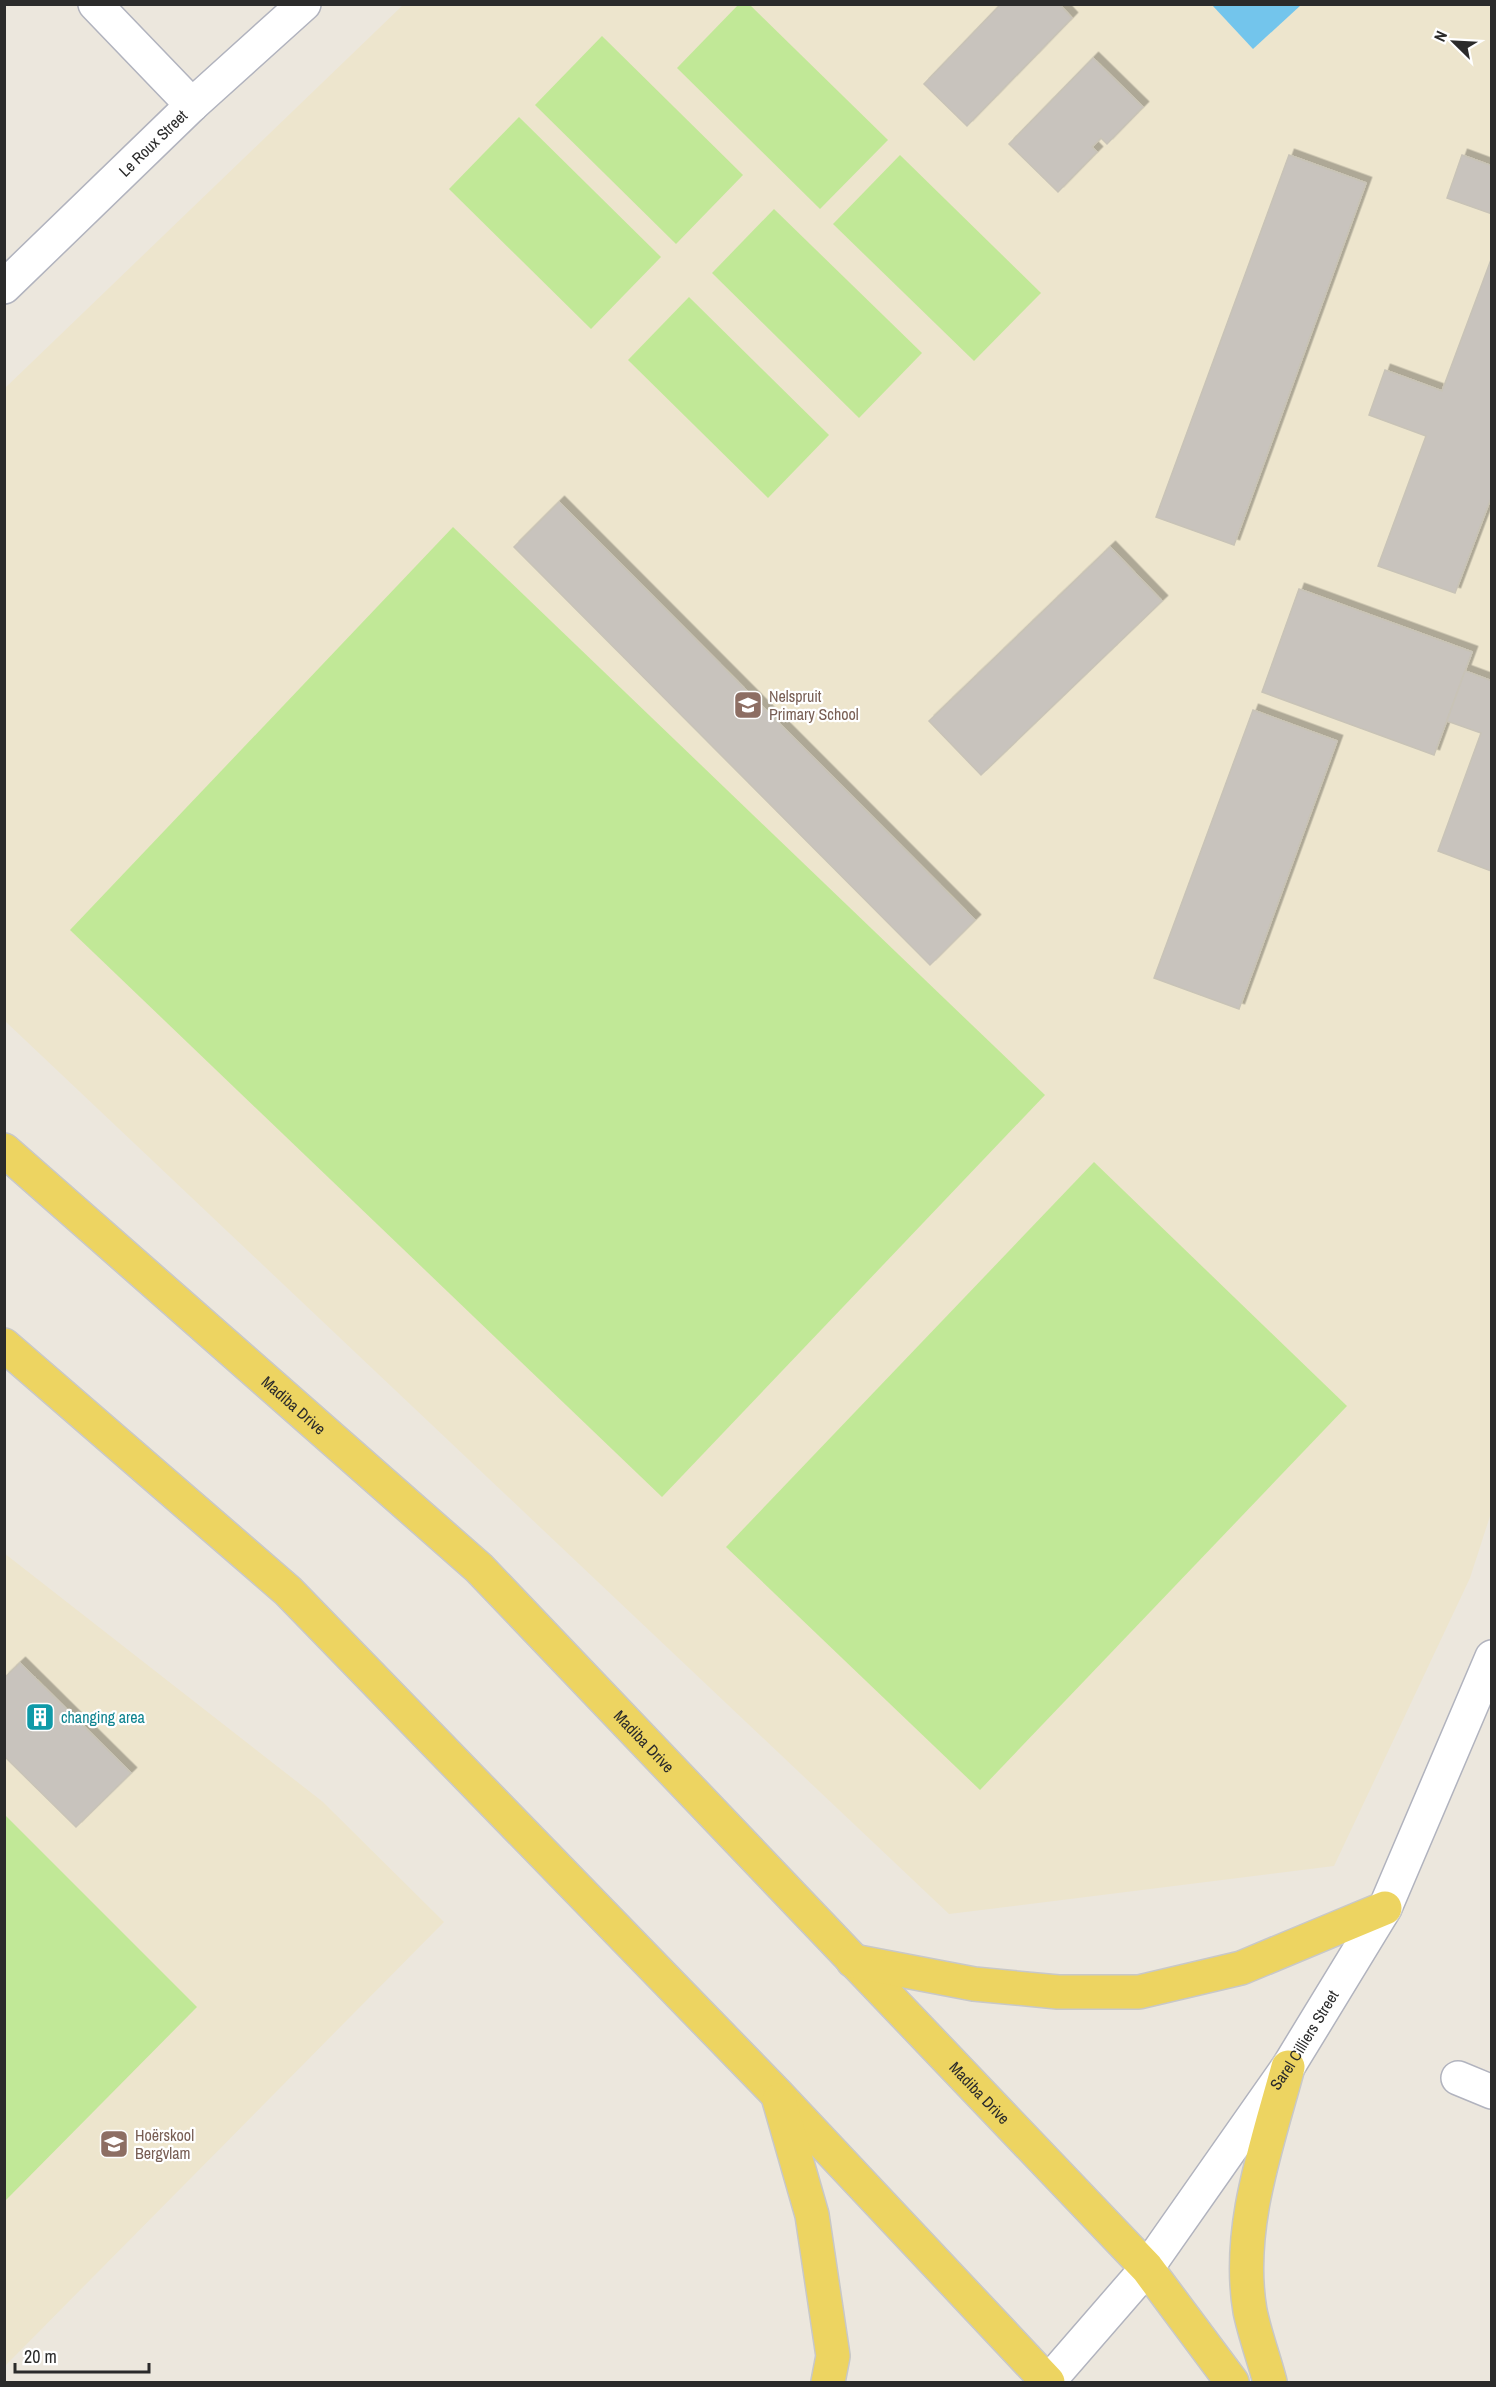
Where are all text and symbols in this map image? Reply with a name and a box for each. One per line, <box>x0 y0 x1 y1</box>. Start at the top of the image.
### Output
north arrow <box>1424 12 1484 72</box>
text: N <box>1428 27 1452 45</box>
street label: Le Roux Street <box>114 104 192 181</box>
place label: Nelspruit Primary School <box>769 685 859 725</box>
school or university icon: Nelspruit Primary School <box>732 689 764 721</box>
street label: Madiba Drive <box>257 1371 331 1439</box>
building icon: changing area <box>24 1701 56 1733</box>
street label: Madiba Drive <box>609 1705 679 1777</box>
place label: changing area <box>61 1706 146 1728</box>
street label: Sarel Cilliers Street <box>1264 1985 1344 2094</box>
street label: Madiba Drive <box>945 2057 1015 2129</box>
place label: Hoërskool Bergvlam <box>135 2124 194 2164</box>
school or university icon: Hoërskool Bergvlam <box>98 2128 130 2160</box>
scale bar <box>15 2336 148 2374</box>
text: 20 m <box>24 2344 57 2369</box>

